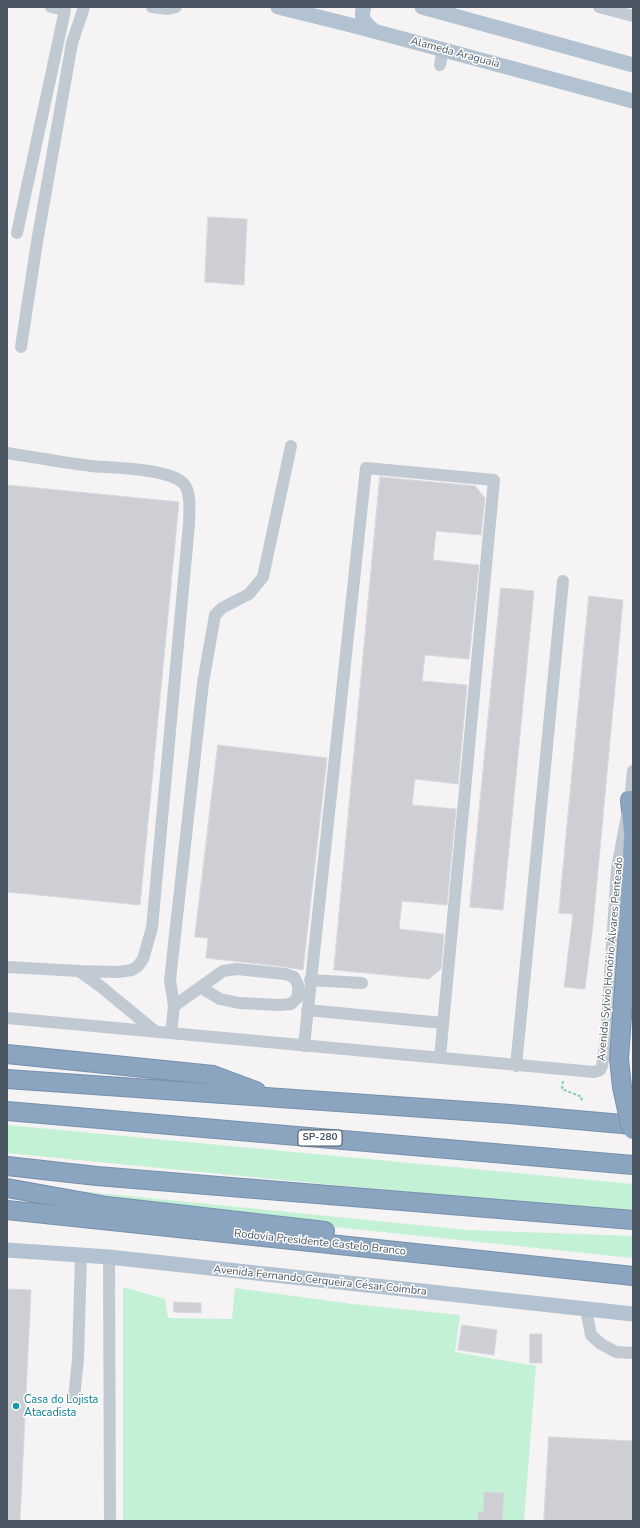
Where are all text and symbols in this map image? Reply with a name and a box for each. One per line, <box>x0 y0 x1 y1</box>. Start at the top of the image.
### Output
street label: Alameda Araguaia <box>409 35 501 71</box>
street label: Avenida Sylvio Honório Álvares Penteado <box>595 856 627 1062</box>
road number: SP-280 <box>298 1130 342 1146</box>
street label: Rodovia Presidente Castelo Branco <box>233 1227 407 1259</box>
street label: Avenida Fernando Cerqueira César Coimbra <box>213 1263 427 1299</box>
place label: Casa do Lojista Atacadista <box>24 1393 98 1419</box>
marker: Casa do Lojista Atacadista <box>11 1401 21 1411</box>

